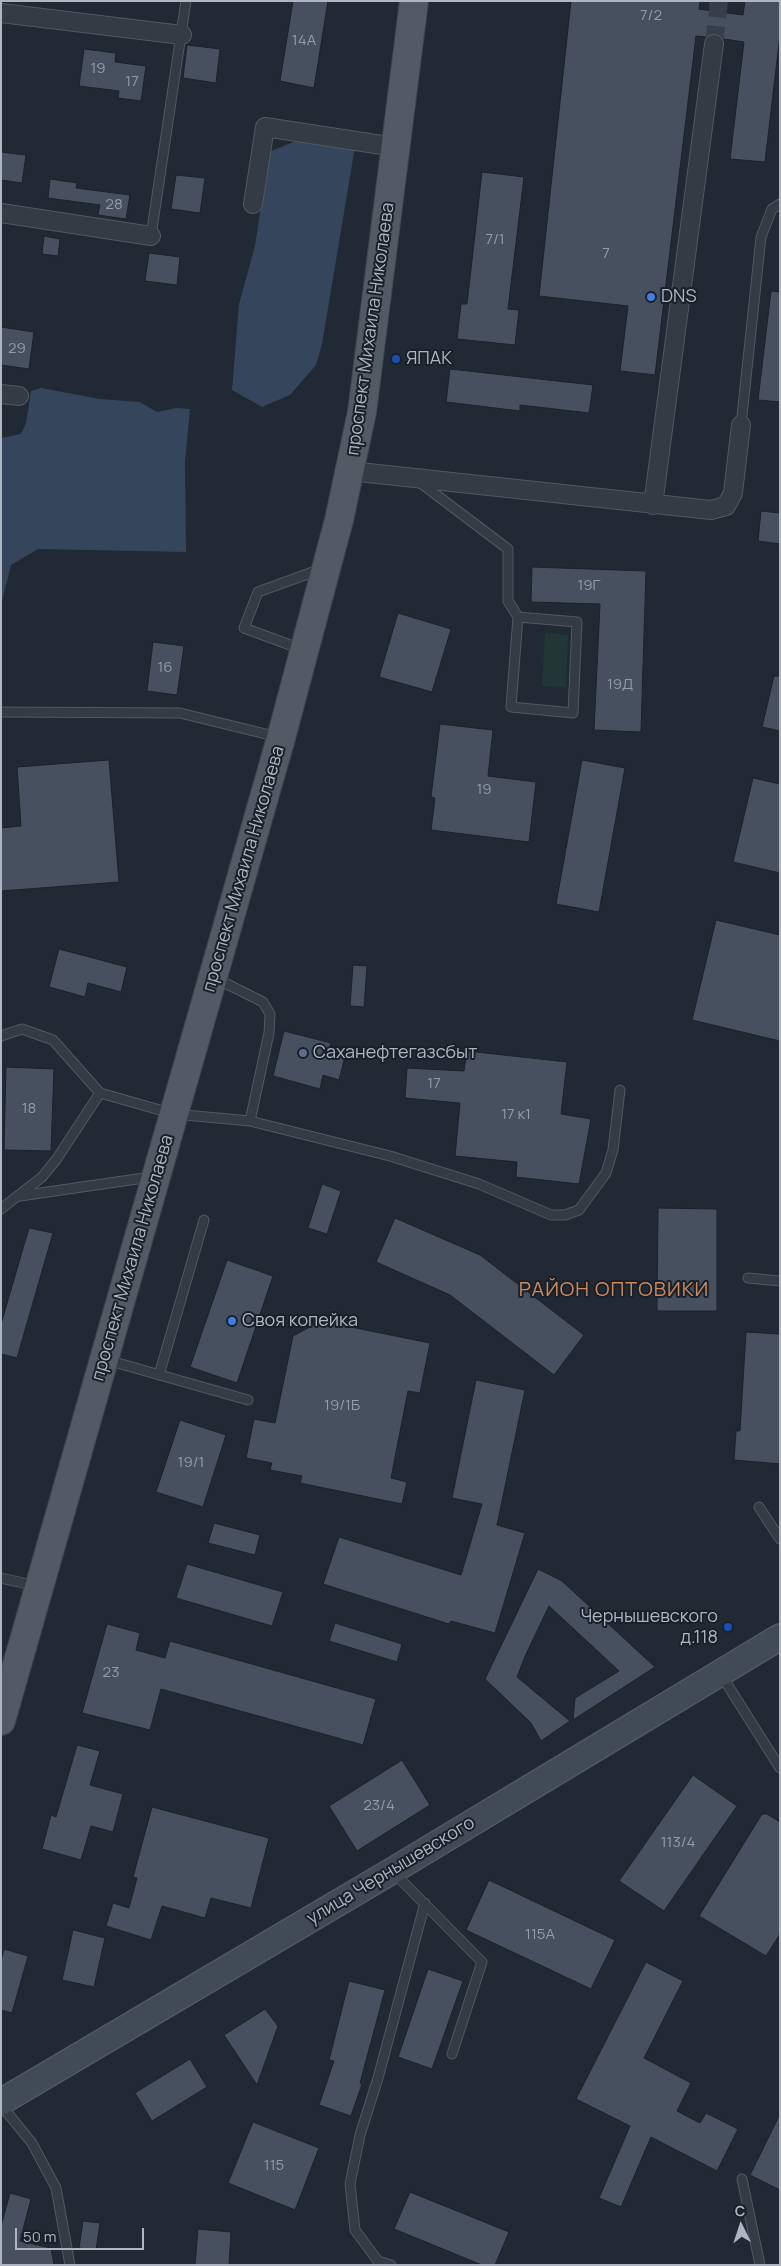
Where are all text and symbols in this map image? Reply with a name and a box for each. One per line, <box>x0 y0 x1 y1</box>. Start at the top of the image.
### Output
house number: 7/2 <box>640 7 662 25</box>
house number: 14А <box>292 32 316 50</box>
house number: 19 <box>90 60 106 78</box>
house number: 17 <box>125 73 139 91</box>
house number: 28 <box>105 196 123 214</box>
street label: проспект Михаила Николаева <box>343 201 399 457</box>
house number: 7/1 <box>485 231 505 249</box>
house number: 7 <box>602 245 610 263</box>
place label: DNS <box>661 286 697 308</box>
marker: DNS <box>645 291 657 303</box>
house number: 29 <box>8 340 26 358</box>
place label: ЯПАК <box>406 348 452 370</box>
marker: ЯПАК <box>390 353 402 365</box>
house number: 19Г <box>577 577 601 595</box>
house number: 16 <box>157 659 173 677</box>
house number: 19Д <box>607 676 633 694</box>
street label: проспект Михаила Николаева <box>198 743 290 995</box>
house number: 19 <box>476 781 492 799</box>
place label: Саханефтегазсбыт <box>313 1042 477 1064</box>
marker: Саханефтегазсбыт <box>297 1047 309 1059</box>
house number: 17 <box>427 1075 441 1093</box>
house number: 18 <box>22 1100 36 1118</box>
house number: 17 к1 <box>501 1106 531 1124</box>
street label: проспект Михаила Николаева <box>87 1132 179 1384</box>
district label: РАЙОН ОПТОВИКИ <box>517 1278 711 1302</box>
place label: Своя копейка <box>242 1310 358 1332</box>
marker: Своя копейка <box>226 1315 238 1327</box>
house number: 19/1Б <box>324 1397 360 1415</box>
house number: 19/1 <box>178 1454 204 1472</box>
place label: Чернышевского д.118 <box>580 1606 718 1648</box>
marker: Чернышевского д.118 <box>722 1621 734 1633</box>
house number: 23 <box>103 1664 119 1682</box>
house number: 23/4 <box>363 1797 395 1815</box>
street label: улица Чернышевского <box>303 1812 479 1930</box>
house number: 113/4 <box>661 1834 695 1852</box>
house number: 115А <box>525 1926 555 1944</box>
house number: 115 <box>264 2157 284 2175</box>
north arrow <box>716 2201 766 2251</box>
text: С <box>734 2201 746 2220</box>
scale bar <box>18 2218 146 2250</box>
text: 50 m <box>23 2226 57 2247</box>

